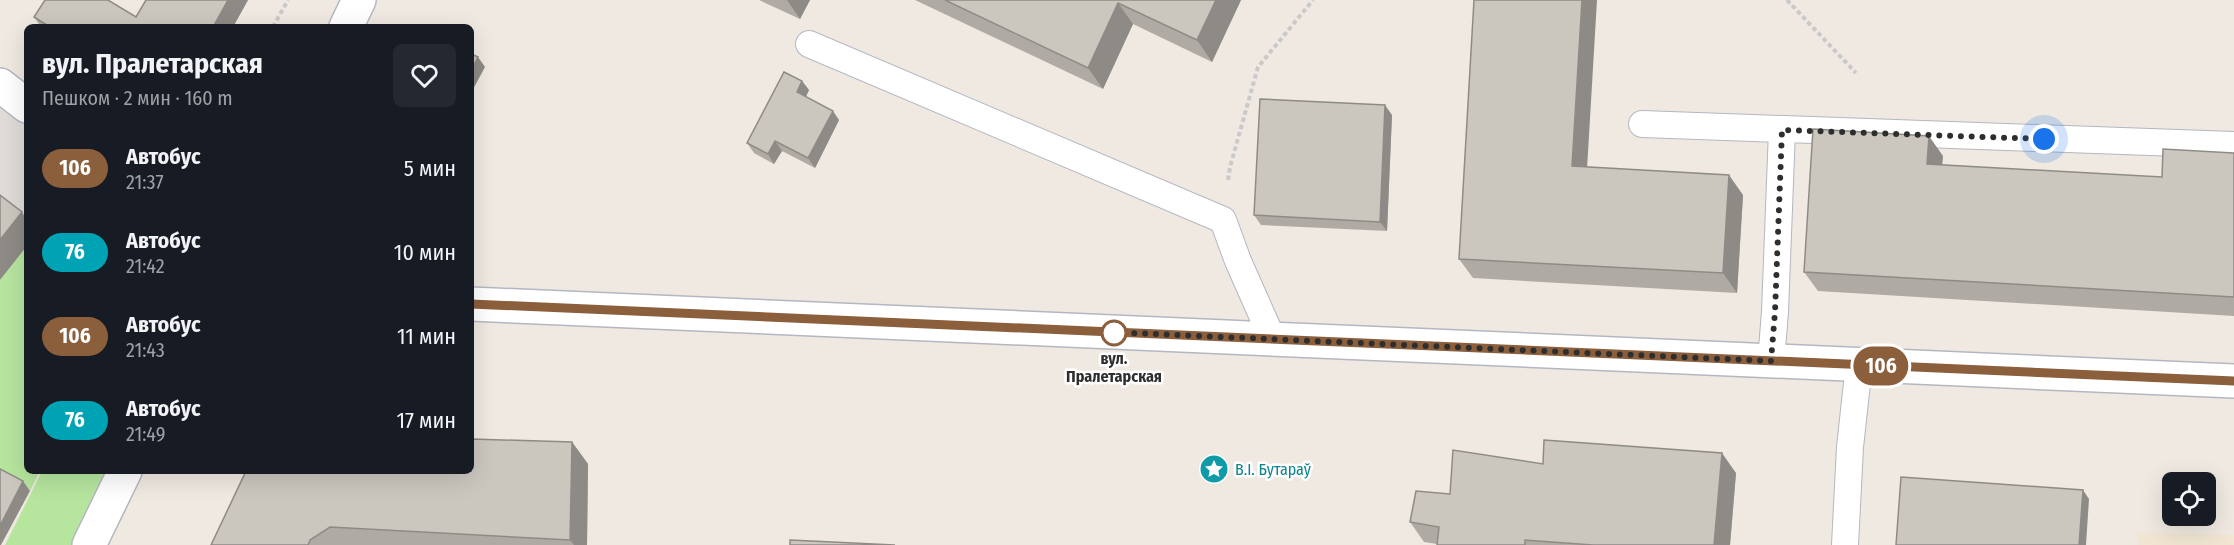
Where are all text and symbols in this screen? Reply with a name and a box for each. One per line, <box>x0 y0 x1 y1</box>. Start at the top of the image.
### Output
button: heart <box>393 44 456 107</box>
text: вул. Пралетарская <box>42 47 263 80</box>
text: Пешком · 2 мин · 160 m <box>42 86 233 110</box>
your location <box>2029 124 2059 154</box>
text: Автобус <box>126 143 201 170</box>
text: 106 <box>59 155 91 181</box>
text: 5 мин <box>404 155 456 182</box>
text: 21:37 <box>126 170 164 194</box>
text: Автобус <box>126 227 201 254</box>
text: 76 <box>65 239 85 265</box>
text: 10 мин <box>394 239 456 266</box>
text: 21:42 <box>126 254 165 278</box>
text: Автобус <box>126 311 201 338</box>
marker: вул. Пралетарская <box>1101 320 1127 346</box>
text: 106 <box>59 323 91 349</box>
text: 11 мин <box>397 323 456 350</box>
text: 21:43 <box>126 338 165 362</box>
line badge: 106 <box>1846 346 1916 386</box>
place label: вул. Пралетарская <box>1066 349 1162 386</box>
text: 106 <box>1865 353 1897 379</box>
text: Автобус <box>126 395 201 422</box>
text: 76 <box>65 407 85 433</box>
text: 17 мин <box>396 407 456 434</box>
text: 21:49 <box>126 422 165 446</box>
place icon: В.І. Бутараў <box>1198 453 1230 485</box>
place label: В.І. Бутараў <box>1235 460 1312 479</box>
map controls <box>2162 472 2216 526</box>
button: locate <box>2162 472 2216 526</box>

